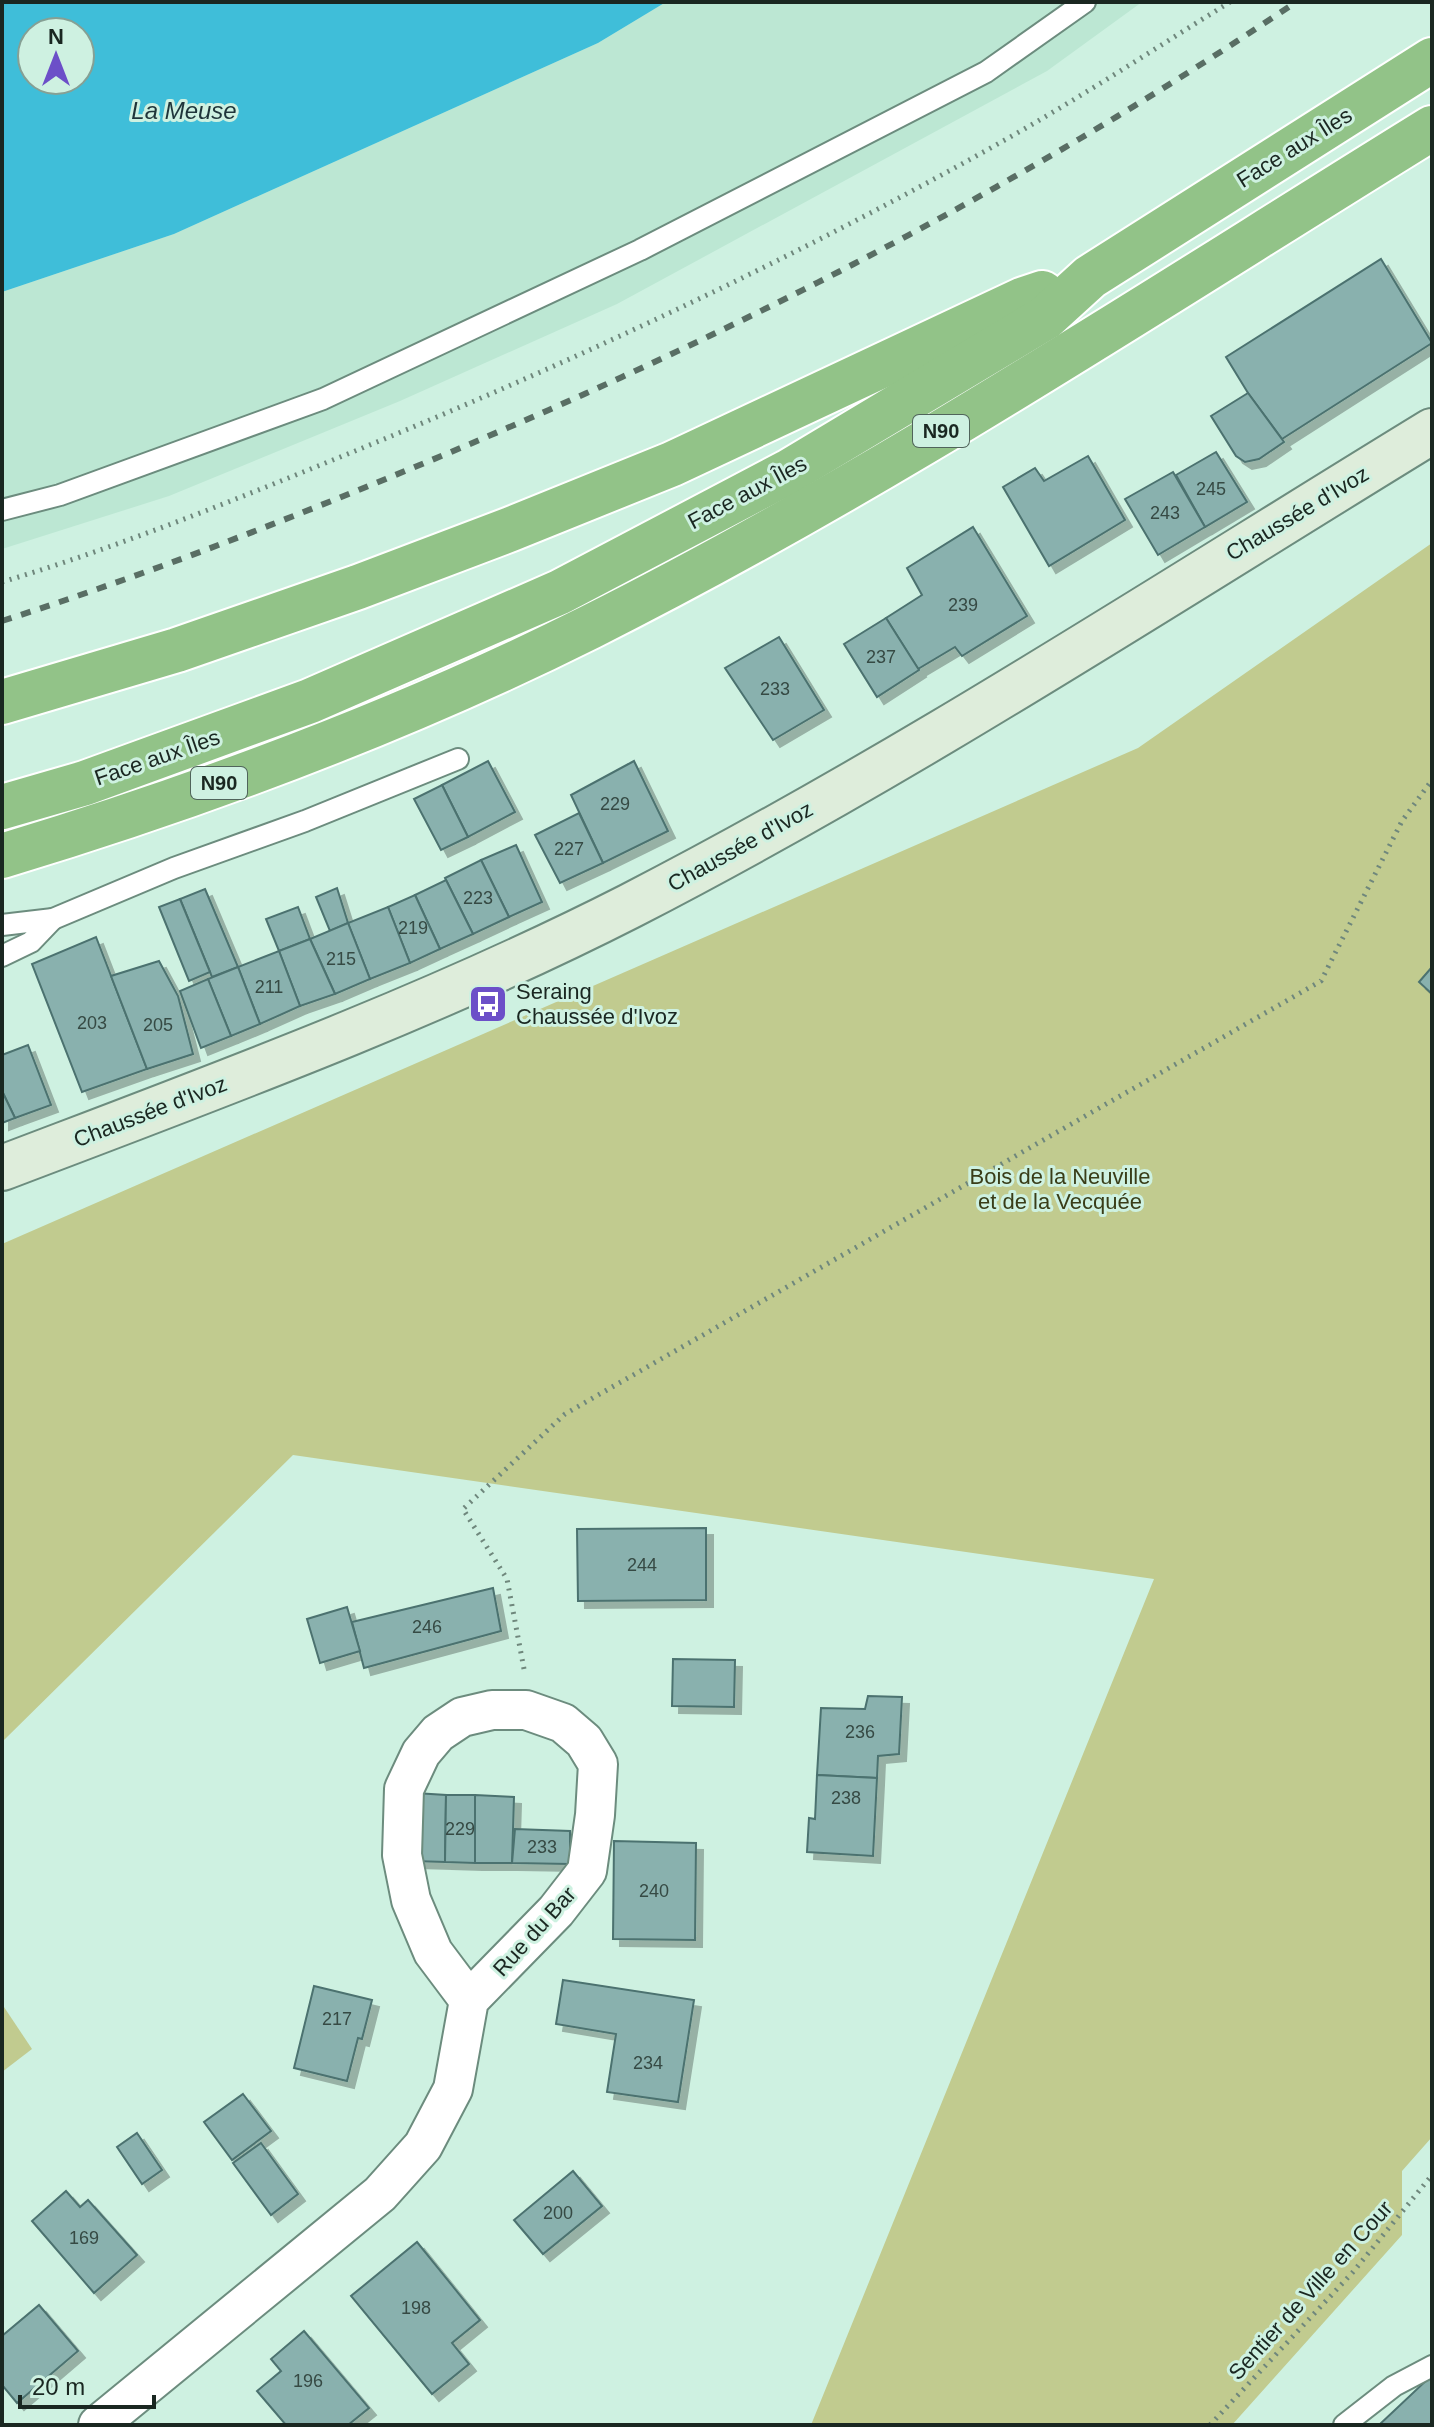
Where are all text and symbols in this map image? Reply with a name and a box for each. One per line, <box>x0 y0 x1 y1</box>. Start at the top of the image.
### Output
north arrow <box>16 16 96 96</box>
text: N <box>48 24 64 49</box>
water label: La Meuse <box>131 97 237 124</box>
street label: Face aux Îles <box>1232 102 1356 193</box>
road number: N90 <box>913 415 969 447</box>
street label: Face aux Îles <box>684 451 811 534</box>
street label: Chaussée d'Ivoz <box>1221 461 1373 566</box>
house number: 245 <box>1196 479 1226 499</box>
house number: 243 <box>1150 503 1180 523</box>
house number: 239 <box>948 595 978 615</box>
house number: 237 <box>866 647 896 667</box>
house number: 233 <box>760 679 790 699</box>
street label: Face aux Îles <box>91 724 223 791</box>
road number: N90 <box>191 767 247 799</box>
house number: 229 <box>600 794 630 814</box>
street label: Chaussée d'Ivoz <box>663 796 817 897</box>
house number: 227 <box>554 839 584 859</box>
house number: 223 <box>463 888 493 908</box>
house number: 219 <box>398 918 428 938</box>
house number: 215 <box>326 949 356 969</box>
house number: 211 <box>255 977 283 997</box>
place label: Seraing Chaussée d'Ivoz <box>516 979 678 1029</box>
bus stop icon: Seraing Chaussée d'Ivoz <box>467 983 509 1025</box>
house number: 203 <box>77 1013 107 1033</box>
house number: 205 <box>143 1015 173 1035</box>
street label: Chaussée d'Ivoz <box>70 1071 230 1152</box>
park label: Bois de la Neuville et de la Vecquée <box>970 1164 1150 1214</box>
house number: 244 <box>627 1555 657 1575</box>
house number: 246 <box>412 1617 442 1637</box>
house number: 236 <box>845 1722 875 1742</box>
house number: 238 <box>831 1788 861 1808</box>
house number: 229 <box>445 1819 475 1839</box>
house number: 233 <box>527 1837 557 1857</box>
house number: 240 <box>639 1881 669 1901</box>
street label: Rue du Bar <box>488 1882 581 1981</box>
house number: 217 <box>322 2009 352 2029</box>
house number: 234 <box>633 2053 663 2073</box>
street label: Sentier de Ville en Cour <box>1223 2196 1397 2385</box>
house number: 200 <box>543 2203 573 2223</box>
house number: 169 <box>69 2228 99 2248</box>
house number: 198 <box>401 2298 431 2318</box>
scale bar <box>20 2359 154 2409</box>
house number: 196 <box>293 2371 323 2391</box>
text: 20 m <box>32 2373 85 2400</box>

